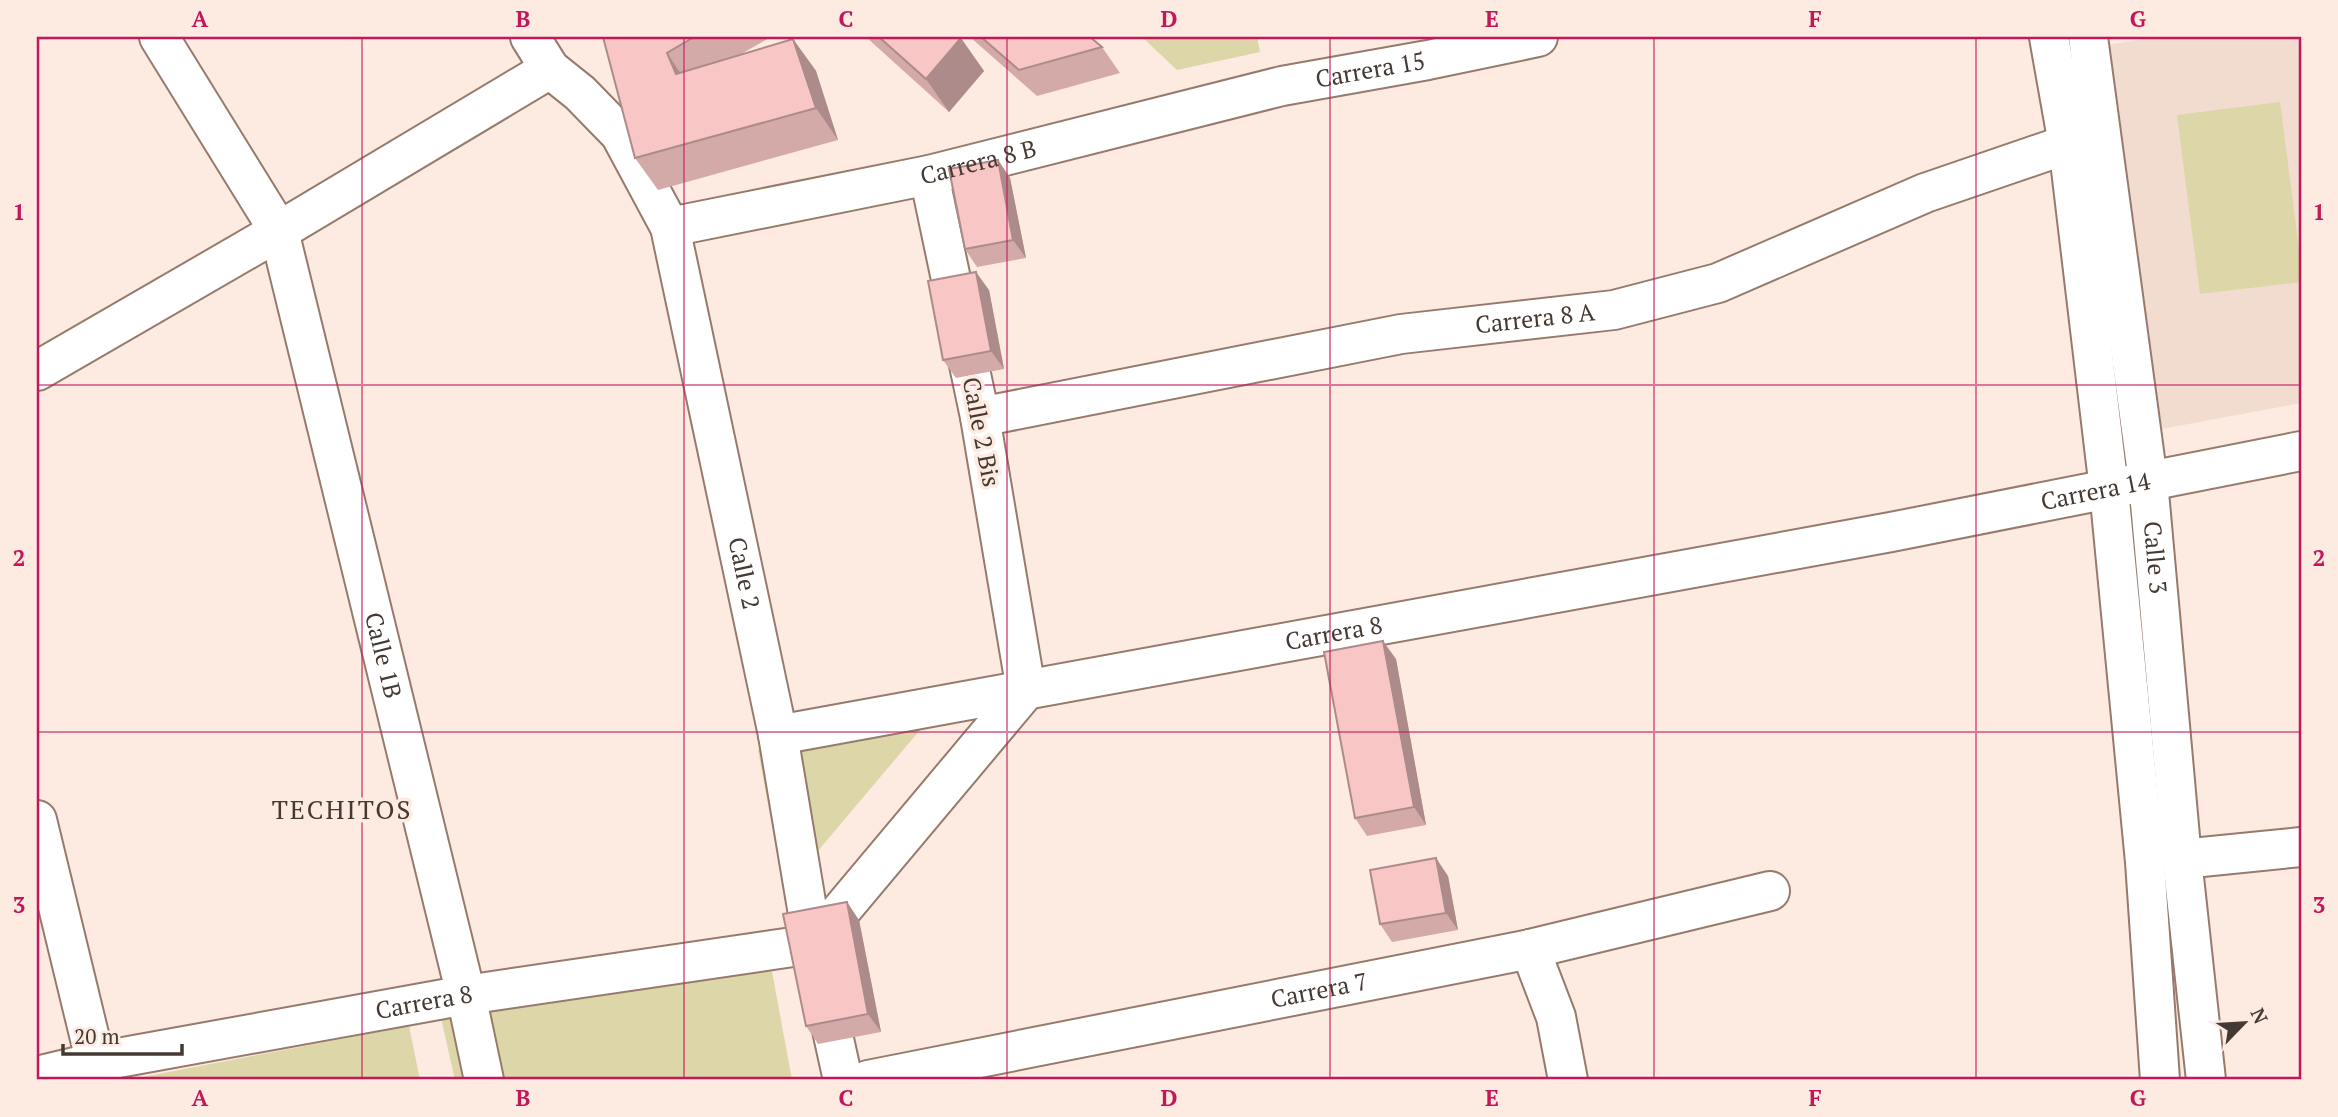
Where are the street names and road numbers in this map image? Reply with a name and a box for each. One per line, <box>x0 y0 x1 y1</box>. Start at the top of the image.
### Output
street label: Carrera 15 <box>1313 44 1428 95</box>
street label: Carrera 8 B <box>917 132 1040 191</box>
street label: Carrera 8 A <box>1474 295 1597 341</box>
street label: Calle 2 Bis <box>956 374 1008 489</box>
street label: Carrera 14 <box>2038 464 2153 517</box>
street label: Calle 3 <box>2137 520 2175 595</box>
street label: Calle 2 <box>721 534 768 612</box>
street label: Carrera 8 <box>1283 608 1385 657</box>
street label: Calle 1B <box>358 609 410 701</box>
street label: Carrera 7 <box>1268 965 1370 1015</box>
street label: Carrera 8 <box>373 977 475 1026</box>

